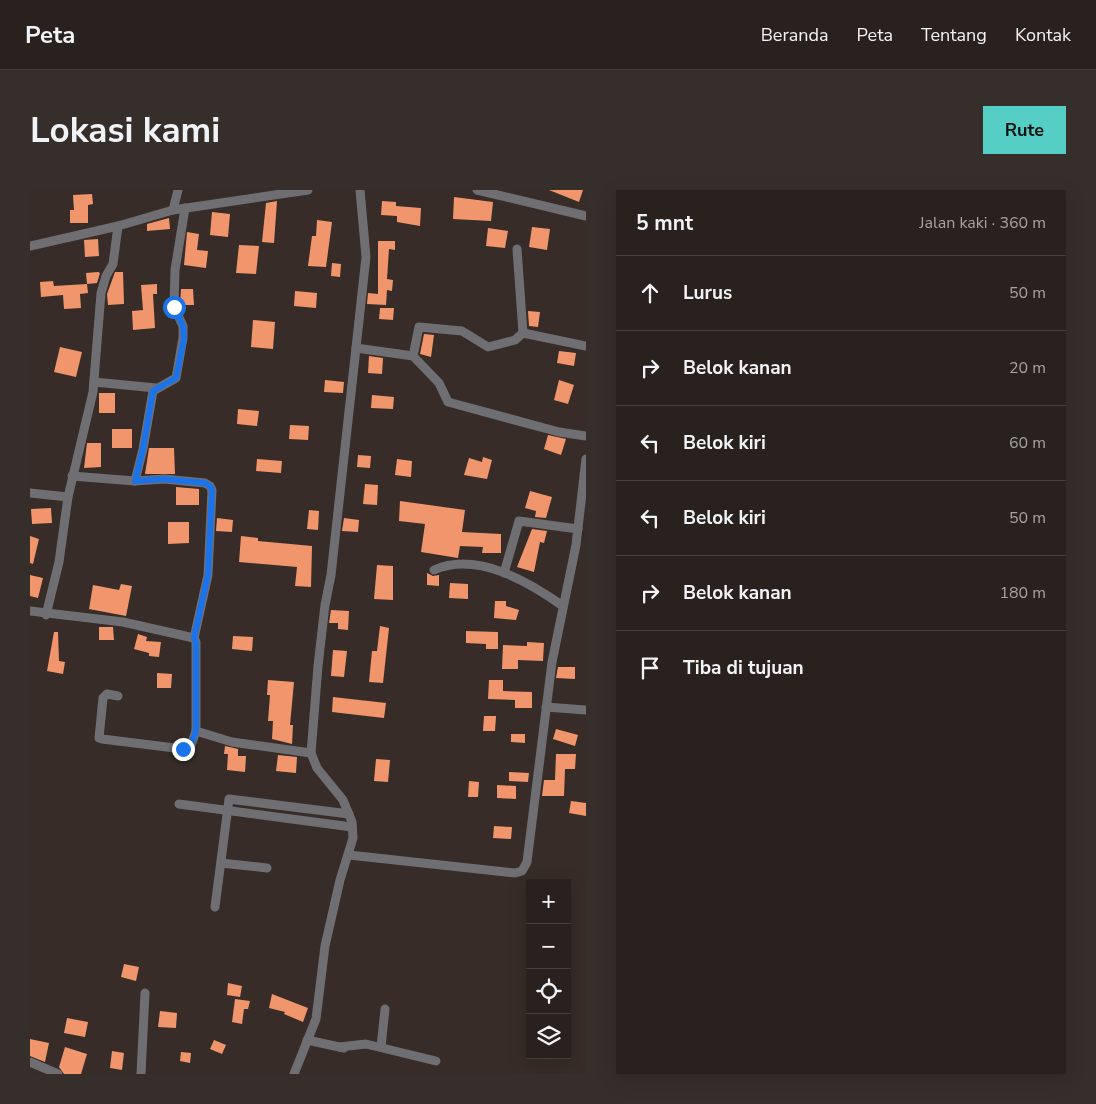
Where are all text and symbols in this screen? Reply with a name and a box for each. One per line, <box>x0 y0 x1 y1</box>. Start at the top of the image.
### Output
text: Peta <box>25 19 75 51</box>
text: Beranda <box>761 23 829 47</box>
text: Peta <box>857 23 893 47</box>
text: Tentang <box>921 23 987 47</box>
text: Kontak <box>1015 23 1071 47</box>
button: Rute <box>983 106 1066 154</box>
text: Lokasi kami <box>30 107 220 154</box>
text: 5 mnt <box>636 209 693 237</box>
text: Jalan kaki · 360 m <box>919 212 1046 234</box>
icon: ahead <box>636 279 664 307</box>
text: Lurus <box>683 280 732 306</box>
text: 50 m <box>1009 282 1046 304</box>
route start <box>163 296 186 319</box>
icon: right <box>636 354 664 382</box>
text: Belok kanan <box>683 355 792 381</box>
text: 20 m <box>1009 357 1046 379</box>
icon: left <box>636 429 664 457</box>
text: Belok kiri <box>683 430 766 456</box>
text: 60 m <box>1009 432 1046 454</box>
icon: left <box>636 504 664 532</box>
text: Belok kiri <box>683 505 766 531</box>
text: 50 m <box>1009 507 1046 529</box>
icon: right <box>636 579 664 607</box>
text: Belok kanan <box>683 580 792 606</box>
text: 180 m <box>999 582 1046 604</box>
icon: arrive <box>636 654 664 682</box>
text: Tiba di tujuan <box>683 655 804 681</box>
route end <box>172 738 195 761</box>
map controls <box>526 879 571 1059</box>
button: + <box>526 879 571 924</box>
button: − <box>526 924 571 969</box>
button: locate <box>526 969 571 1014</box>
button: layers <box>526 1014 571 1059</box>

